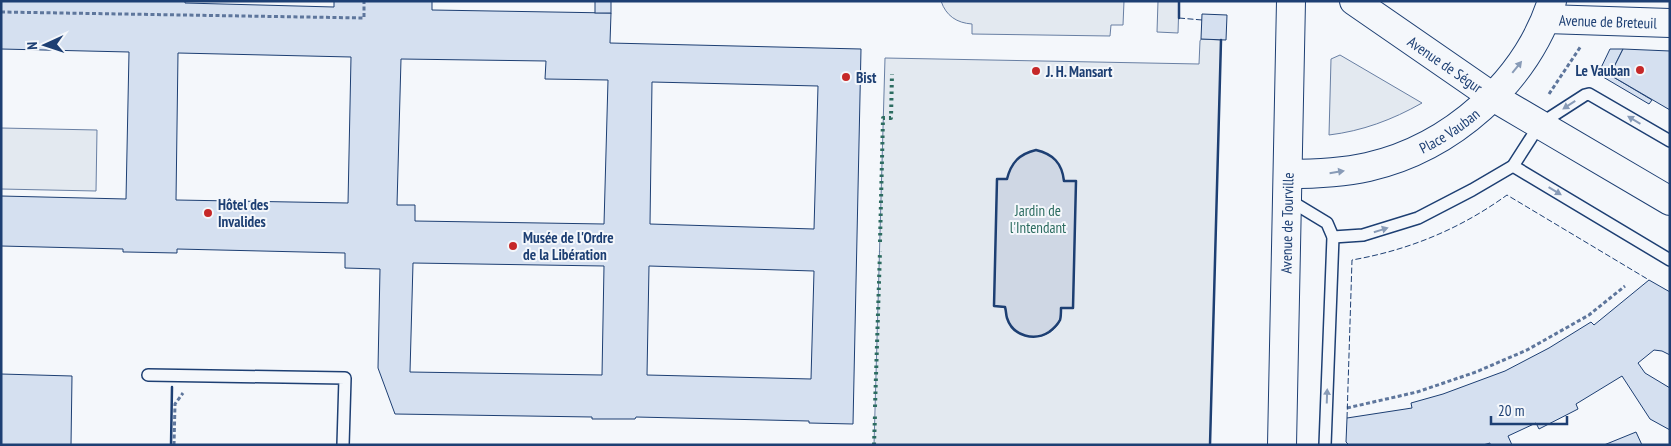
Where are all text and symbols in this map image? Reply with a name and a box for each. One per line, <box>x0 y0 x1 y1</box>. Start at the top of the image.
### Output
street label: Avenue de Breteuil <box>1559 10 1658 32</box>
north arrow <box>20 20 70 70</box>
street label: Avenue de Ségur <box>1404 32 1487 97</box>
text: N <box>23 41 41 50</box>
one-way arrow <box>1511 61 1522 73</box>
place label: Le Vauban <box>1576 61 1630 80</box>
place label: J. H. Mansart <box>1045 62 1113 81</box>
marker: Le Vauban <box>1634 64 1646 76</box>
marker: J. H. Mansart <box>1030 65 1042 77</box>
place label: Bist <box>856 68 877 87</box>
marker: Bist <box>840 71 852 83</box>
one-way arrow <box>1562 100 1575 110</box>
street label: Place Vauban <box>1416 104 1483 157</box>
one-way arrow <box>1628 116 1641 125</box>
one-way arrow <box>1329 168 1345 176</box>
street label: Avenue de Tourville <box>1276 172 1297 274</box>
one-way arrow <box>1549 187 1562 196</box>
place label: Hôtel des Invalides <box>218 195 269 231</box>
park label: Jardin de l'Intendant <box>1010 201 1066 237</box>
marker: Hôtel des Invalides <box>202 207 214 219</box>
one-way arrow <box>1374 225 1389 233</box>
place label: Musée de l'Ordre de la Libération <box>523 228 614 264</box>
marker: Musée de l'Ordre de la Libération <box>507 240 519 252</box>
one-way arrow <box>1324 388 1332 404</box>
scale bar <box>1491 394 1567 426</box>
text: 20 m <box>1498 401 1524 420</box>

